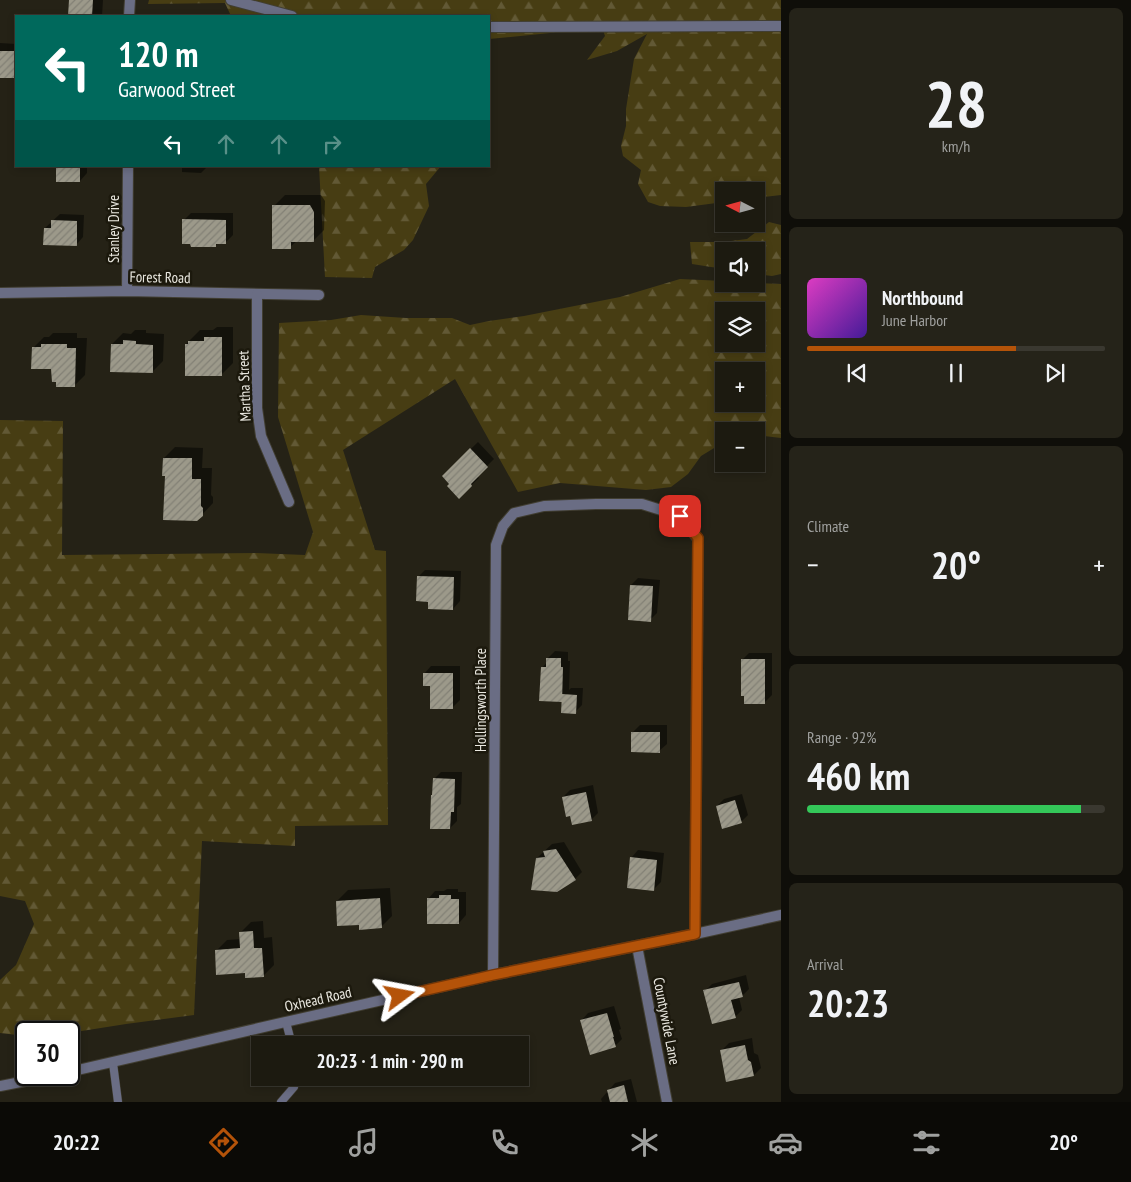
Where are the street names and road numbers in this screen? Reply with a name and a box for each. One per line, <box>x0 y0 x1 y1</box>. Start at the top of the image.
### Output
street label: Stanley Drive <box>104 195 123 263</box>
street label: Forest Road <box>129 267 191 287</box>
street label: Martha Street <box>233 350 255 422</box>
street label: Hollingsworth Place <box>471 648 490 752</box>
street label: Countywide Lane <box>649 976 685 1066</box>
street label: Oxhead Road <box>283 982 353 1016</box>

